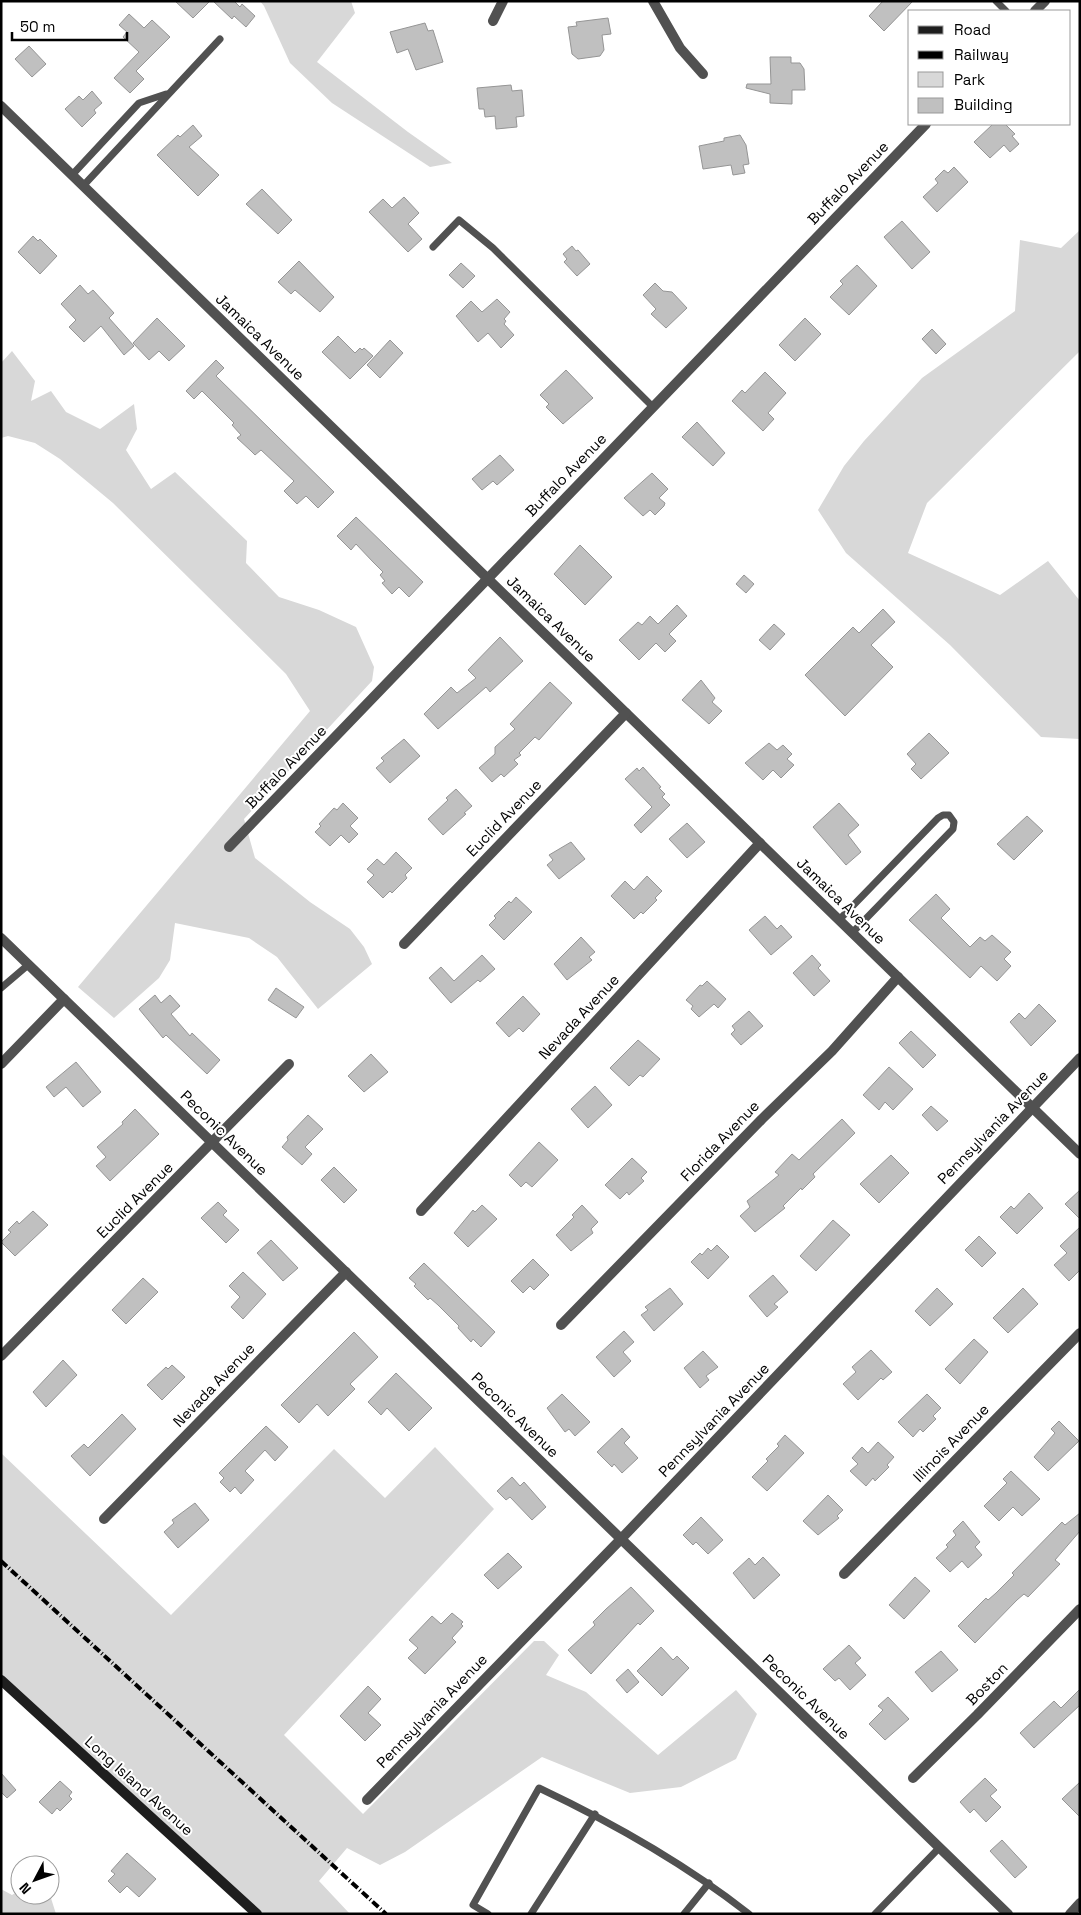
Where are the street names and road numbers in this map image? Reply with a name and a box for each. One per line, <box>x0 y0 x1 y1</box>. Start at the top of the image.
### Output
street label: Buffalo Avenue <box>803 137 892 228</box>
street label: Jamaica Avenue <box>212 289 309 384</box>
street label: Buffalo Avenue <box>521 429 610 520</box>
street label: Jamaica Avenue <box>503 571 600 666</box>
street label: Buffalo Avenue <box>241 721 330 812</box>
street label: Euclid Avenue <box>462 775 545 860</box>
street label: Jamaica Avenue <box>793 853 890 948</box>
street label: Nevada Avenue <box>534 970 623 1063</box>
street label: Pennsylvania Avenue <box>933 1066 1052 1188</box>
street label: Peconic Avenue <box>177 1086 272 1179</box>
street label: Florida Avenue <box>676 1096 763 1185</box>
street label: Euclid Avenue <box>92 1157 177 1242</box>
street label: Nevada Avenue <box>169 1339 259 1431</box>
street label: Pennsylvania Avenue <box>654 1359 773 1481</box>
street label: Peconic Avenue <box>468 1368 563 1461</box>
street label: Illinois Avenue <box>909 1400 993 1486</box>
street label: Pennsylvania Avenue <box>372 1650 491 1772</box>
street label: Peconic Avenue <box>759 1650 854 1743</box>
street label: Boston <box>962 1658 1012 1709</box>
street label: Long Island Avenue <box>81 1732 198 1839</box>

